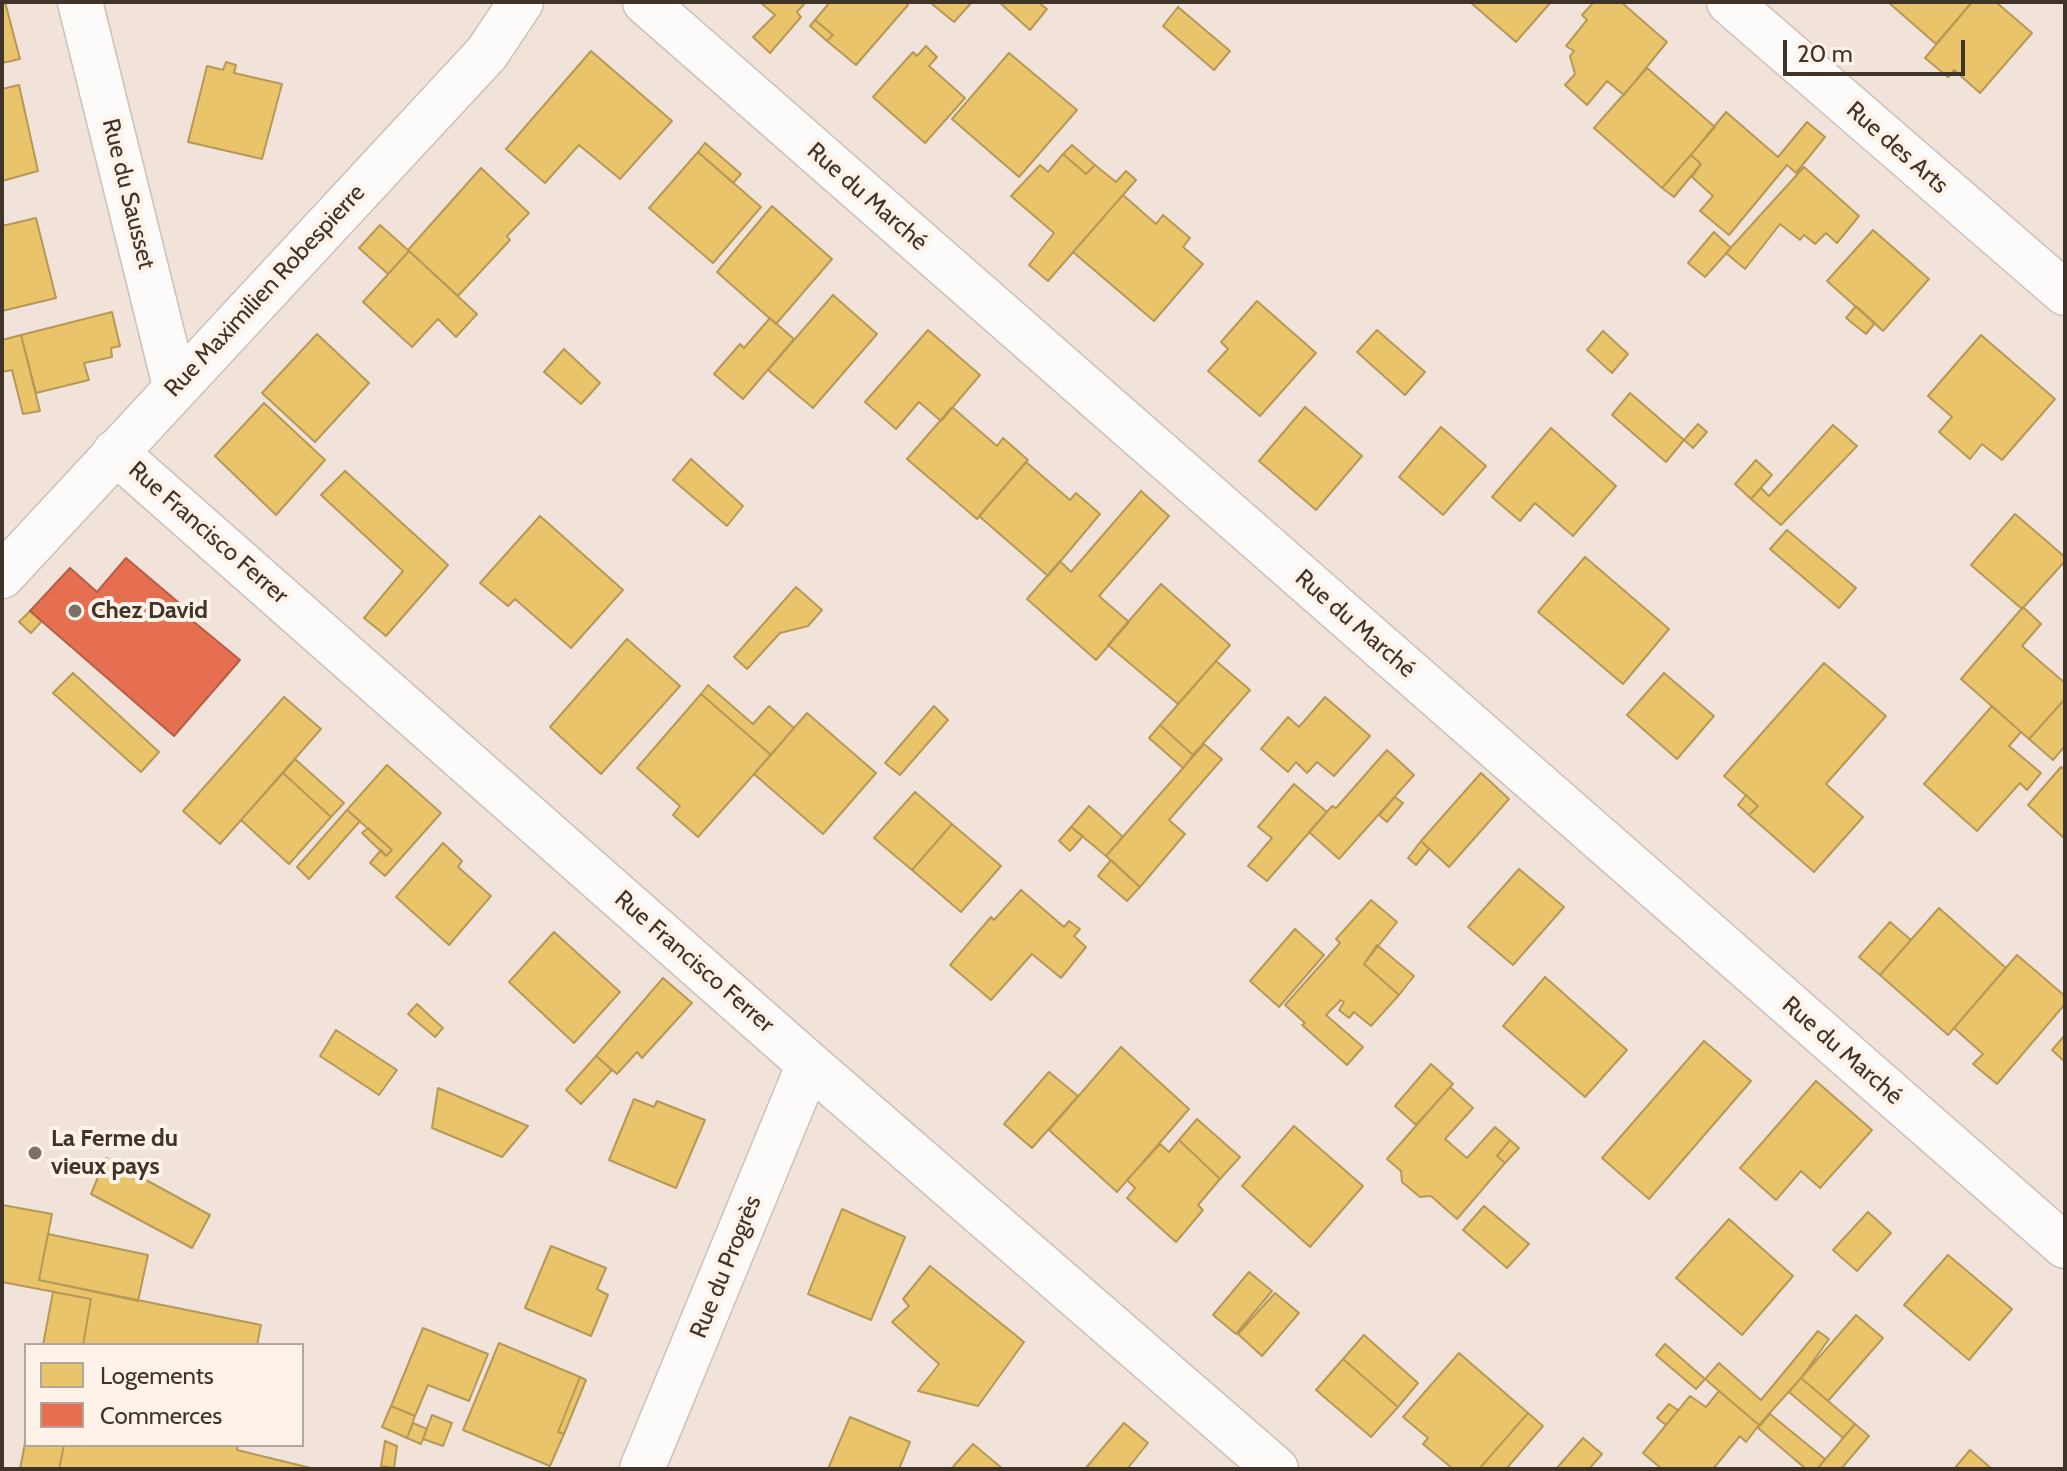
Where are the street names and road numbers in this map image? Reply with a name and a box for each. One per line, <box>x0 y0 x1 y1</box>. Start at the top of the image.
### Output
street label: Rue des Arts <box>1840 96 1954 200</box>
street label: Rue du Sausset <box>95 116 161 272</box>
street label: Rue du Marché <box>801 137 933 257</box>
street label: Rue Maximilien Robespierre <box>159 179 371 403</box>
street label: Rue Francisco Ferrer <box>122 456 294 610</box>
street label: Rue du Marché <box>1289 564 1421 684</box>
street label: Rue Francisco Ferrer <box>608 885 780 1039</box>
street label: Rue du Marché <box>1776 991 1908 1111</box>
street label: Rue du Progrès <box>684 1192 768 1342</box>

